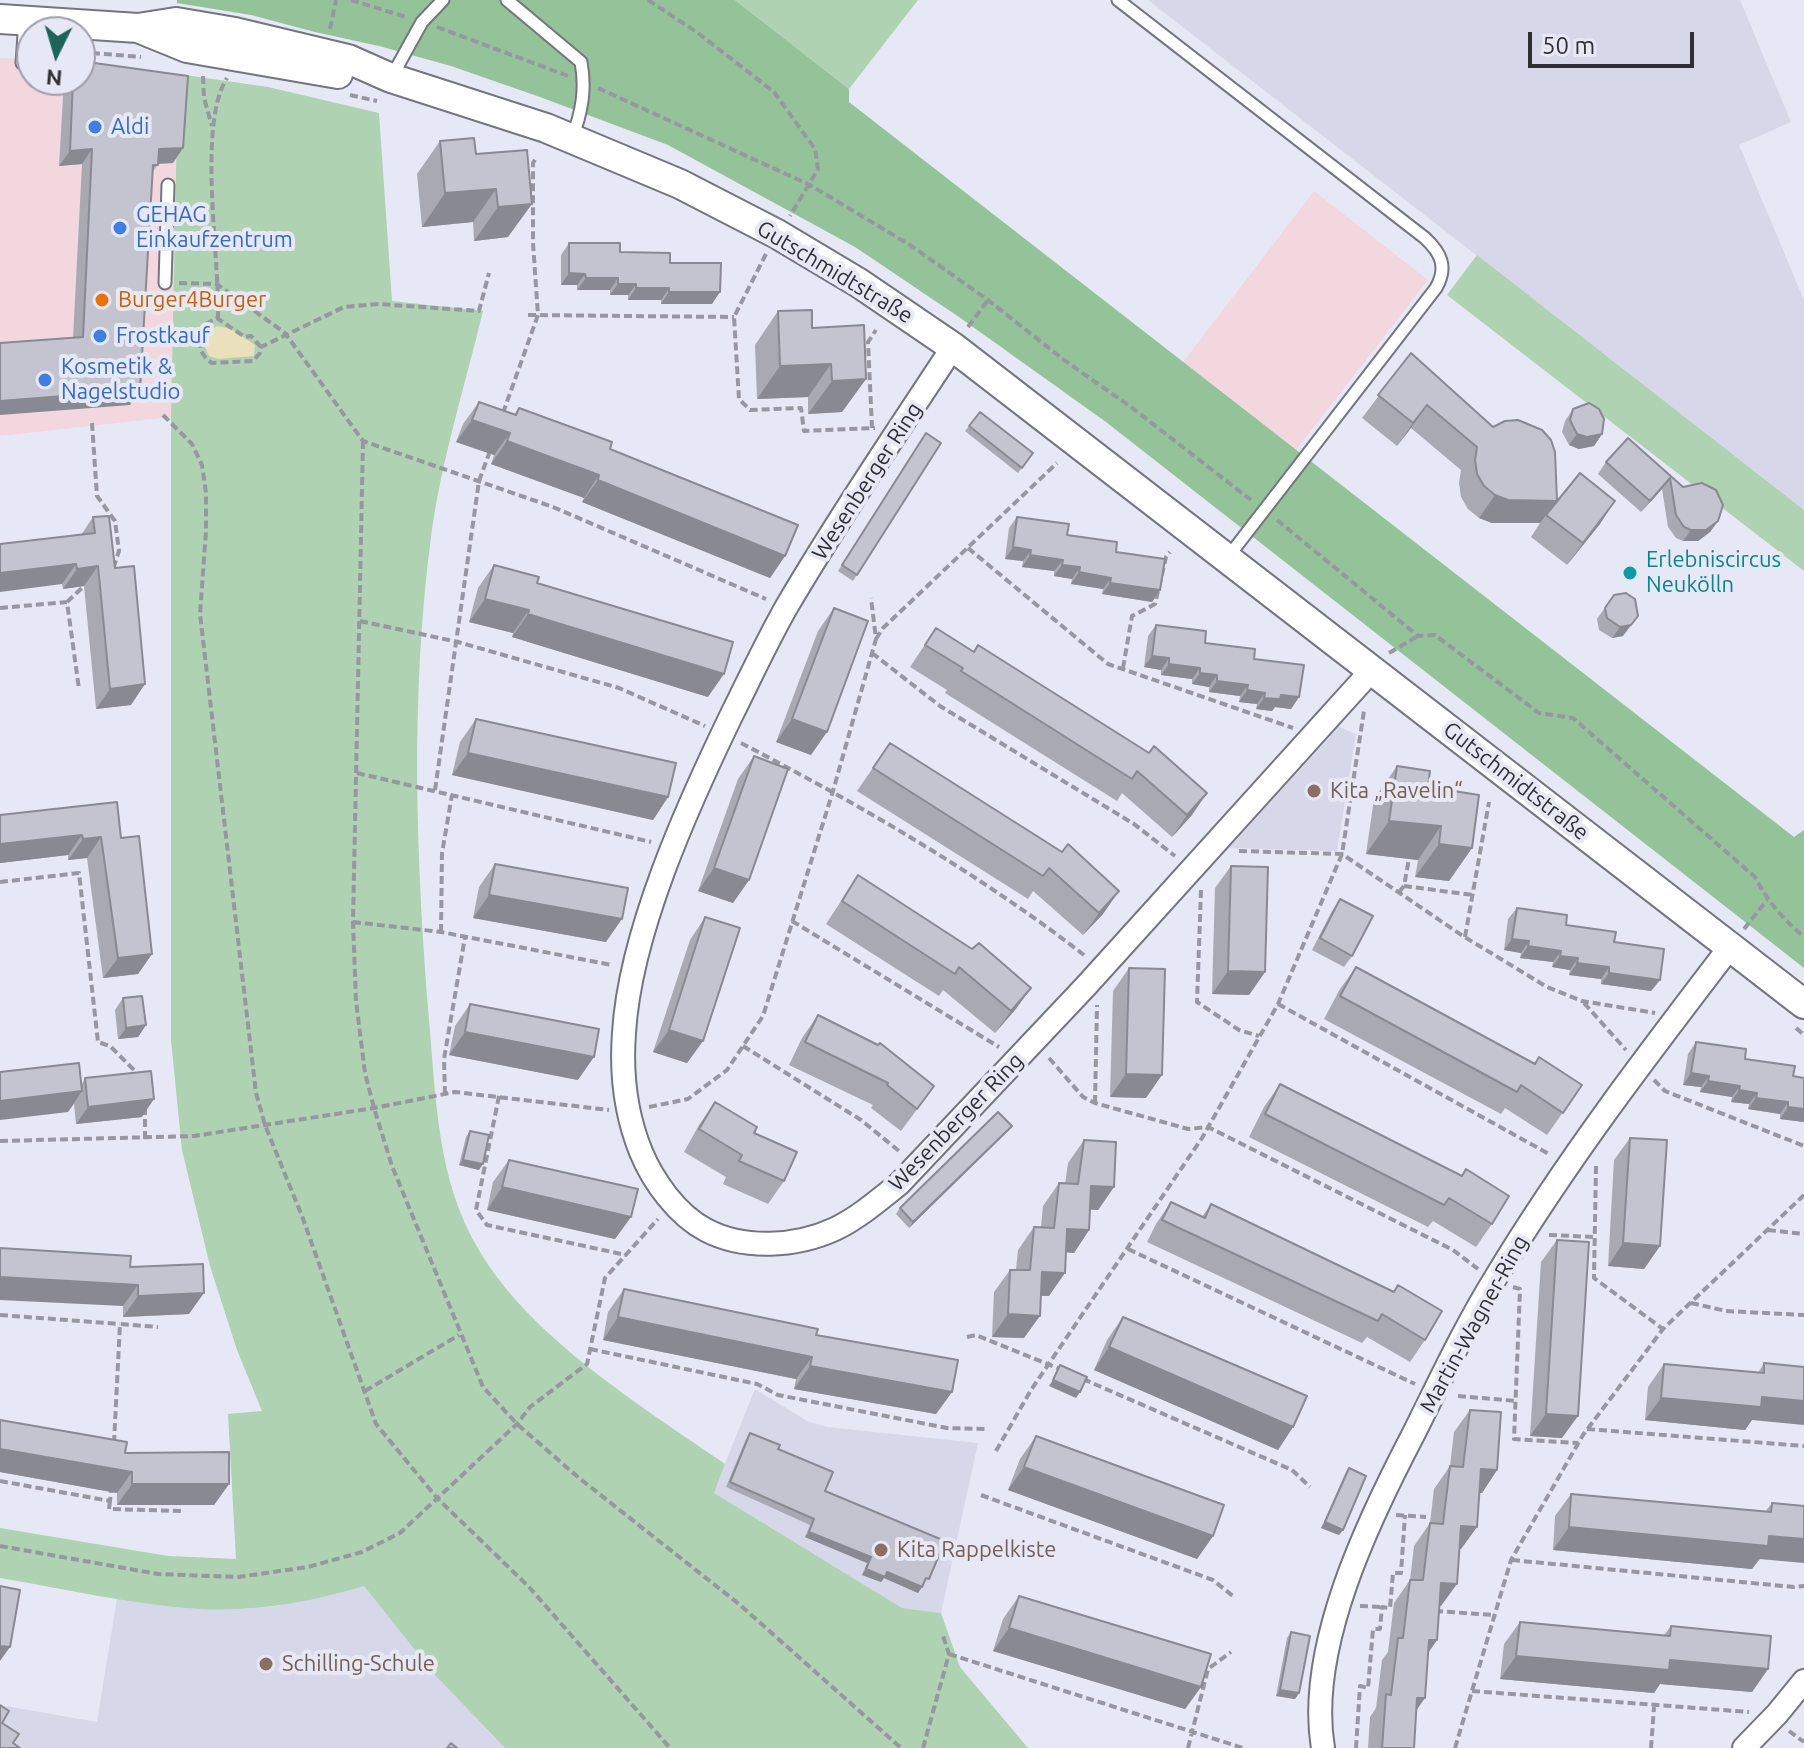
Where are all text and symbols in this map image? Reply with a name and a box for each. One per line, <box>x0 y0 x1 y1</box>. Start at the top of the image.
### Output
north arrow <box>16 16 96 96</box>
scale bar <box>1532 16 1698 66</box>
text: 50 m <box>1542 32 1595 59</box>
text: N <box>45 65 63 92</box>
place label: Aldi <box>111 114 149 140</box>
marker: Aldi <box>86 118 104 136</box>
place label: GEHAG Einkaufzentrum <box>136 202 293 254</box>
street label: Gutschmidtstraße <box>752 215 918 329</box>
marker: GEHAG Einkaufzentrum <box>111 219 129 237</box>
place label: Burger4Burger <box>118 287 266 313</box>
marker: Burger4Burger <box>93 291 111 309</box>
place label: Frostkauf <box>116 323 210 349</box>
marker: Frostkauf <box>91 327 109 345</box>
place label: Kosmetik & Nagelstudio <box>61 354 180 406</box>
marker: Kosmetik & Nagelstudio <box>36 371 54 389</box>
street label: Wesenberger Ring <box>806 397 928 565</box>
place label: Erlebniscircus Neukölln <box>1646 547 1781 598</box>
marker: Erlebniscircus Neukölln <box>1621 564 1639 582</box>
street label: Gutschmidtstraße <box>1438 716 1594 846</box>
place label: Kita „Ravelin“ <box>1330 778 1463 804</box>
marker: Kita „Ravelin“ <box>1305 782 1323 800</box>
street label: Wesenberger Ring <box>883 1047 1029 1197</box>
street label: Martin-Wagner-Ring <box>1414 1231 1534 1417</box>
place label: Kita Rappelkiste <box>897 1537 1056 1563</box>
marker: Kita Rappelkiste <box>872 1541 890 1559</box>
place label: Schilling-Schule <box>282 1651 435 1677</box>
marker: Schilling-Schule <box>257 1655 275 1673</box>

